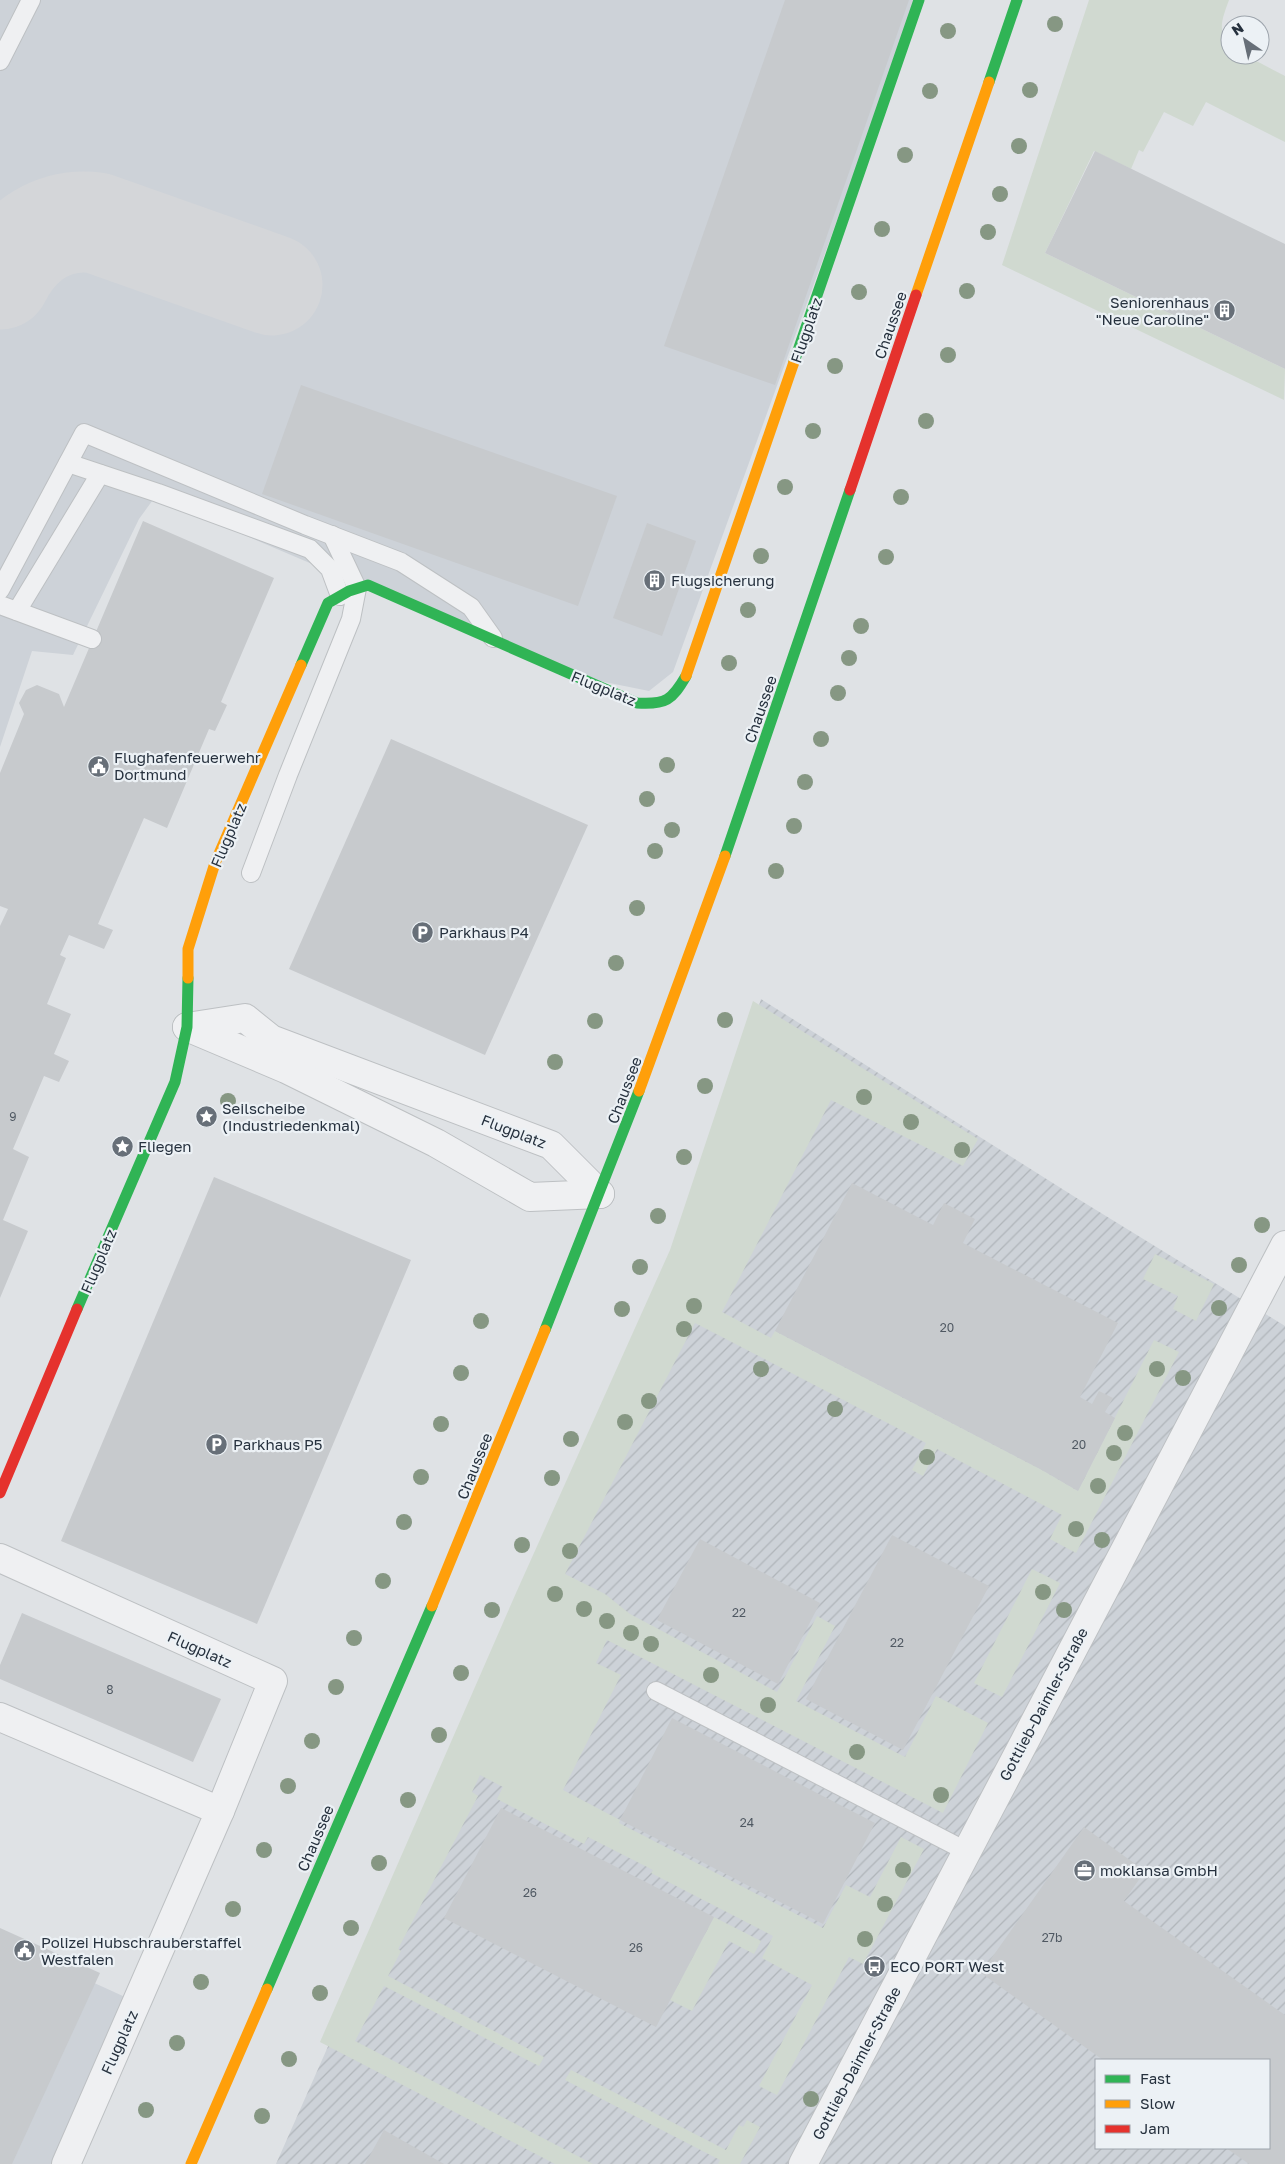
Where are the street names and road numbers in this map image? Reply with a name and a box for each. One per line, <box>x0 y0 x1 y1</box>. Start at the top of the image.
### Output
street label: Chaussee <box>870 289 910 361</box>
street label: Flugplatz <box>786 294 826 365</box>
street label: Flugplatz <box>569 667 639 709</box>
street label: Chaussee <box>740 673 780 745</box>
street label: Flugplatz <box>206 800 250 870</box>
street label: Chaussee <box>603 1054 645 1126</box>
street label: Flugplatz <box>479 1110 549 1152</box>
street label: Flugplatz <box>76 1226 120 1296</box>
street label: Chaussee <box>452 1430 496 1502</box>
street label: Gottlieb-Daimler-Straße <box>995 1624 1091 1784</box>
street label: Flugplatz <box>165 1627 235 1671</box>
street label: Chaussee <box>293 1802 337 1874</box>
street label: Gottlieb-Daimler-Straße <box>808 1983 904 2143</box>
street label: Flugplatz <box>97 2007 141 2077</box>

